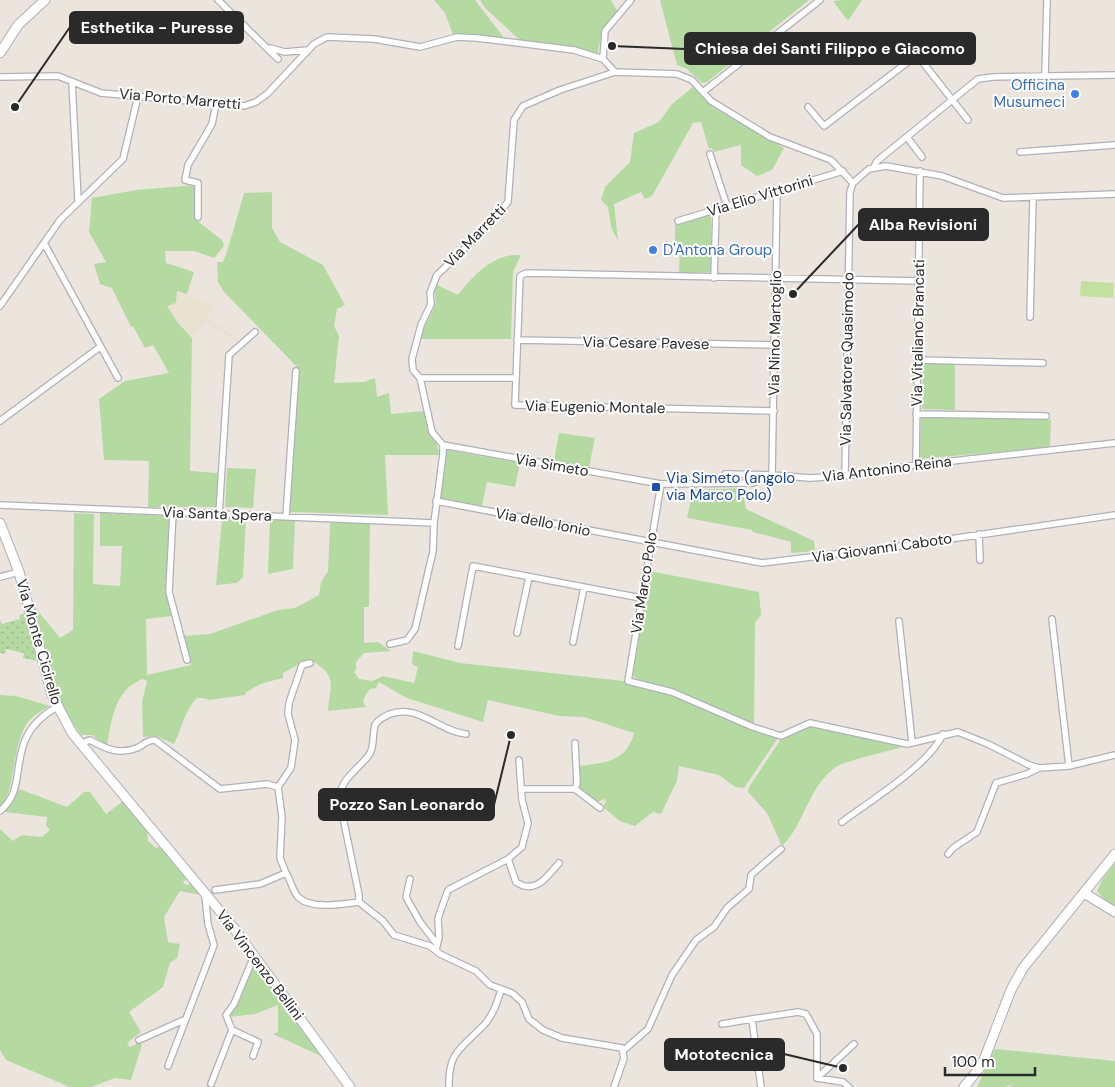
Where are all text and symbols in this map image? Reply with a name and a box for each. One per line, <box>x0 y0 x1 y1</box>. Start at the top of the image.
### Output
callout: Esthetika - Puresse <box>70 12 243 43</box>
text: Esthetika - Puresse <box>81 17 233 38</box>
callout: Chiesa dei Santi Filippo e Giacomo <box>685 33 975 64</box>
text: Chiesa dei Santi Filippo e Giacomo <box>695 38 965 59</box>
place label: Officina Musumeci <box>994 75 1065 112</box>
street label: Via Porto Marretti <box>118 84 242 114</box>
marker: Officina Musumeci <box>1069 88 1081 100</box>
street label: Via Elio Vittorini <box>705 170 815 222</box>
street label: Via Marretti <box>440 200 510 272</box>
callout: Alba Revisioni <box>859 209 988 240</box>
text: Alba Revisioni <box>869 214 977 235</box>
place label: D'Antona Group <box>663 240 772 260</box>
marker: D'Antona Group <box>647 244 659 256</box>
street label: Via Vitaliano Brancati <box>907 259 929 407</box>
street label: Via Nino Martoglio <box>764 270 786 396</box>
street label: Via Salvatore Quasimodo <box>835 272 859 446</box>
street label: Via Cesare Pavese <box>582 332 710 354</box>
street label: Via Eugenio Montale <box>525 396 665 418</box>
street label: Via Simeto <box>514 449 590 481</box>
street label: Via Antonino Reina <box>821 451 953 487</box>
place label: Via Simeto (angolo via Marco Polo) <box>666 468 795 505</box>
marker: Via Simeto (angolo via Marco Polo) <box>650 481 662 493</box>
street label: Via Santa Spera <box>162 502 272 526</box>
street label: Via dello Ionio <box>494 503 593 541</box>
street label: Via Giovanni Caboto <box>811 528 953 568</box>
street label: Via Marco Polo <box>626 531 662 635</box>
street label: Via Monte Cicirello <box>11 577 67 707</box>
callout: Pozzo San Leonardo <box>319 789 494 820</box>
text: Pozzo San Leonardo <box>330 794 484 815</box>
street label: Via Vincenzo Bellini <box>212 906 308 1024</box>
callout: Mototecnica <box>665 1039 784 1070</box>
text: Mototecnica <box>674 1044 774 1065</box>
scale bar <box>945 1044 1035 1076</box>
text: 100 m <box>952 1052 995 1072</box>

